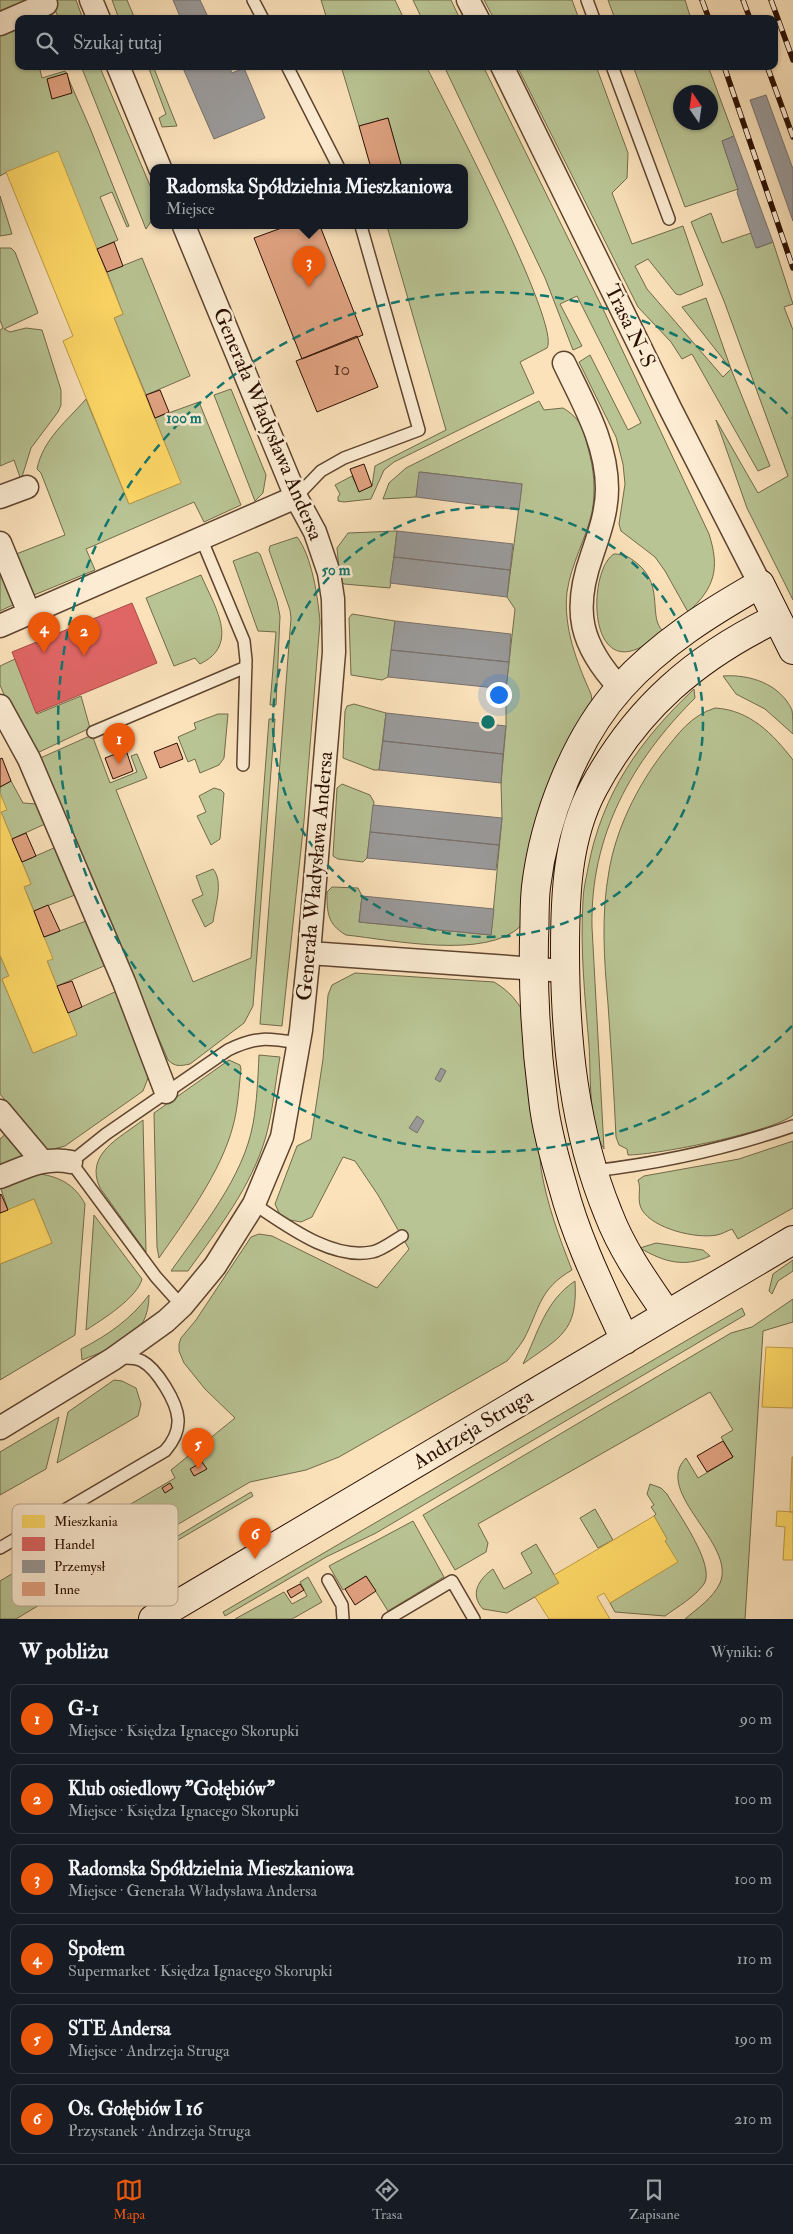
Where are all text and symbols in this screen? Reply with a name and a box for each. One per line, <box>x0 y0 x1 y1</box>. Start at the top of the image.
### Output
search box <box>15 15 778 70</box>
icon: search <box>33 29 61 57</box>
text: Szukaj tutaj <box>73 31 162 55</box>
north arrow <box>673 85 718 130</box>
popup <box>150 164 468 229</box>
text: Radomska Spółdzielnia Mieszkaniowa <box>166 175 452 199</box>
text: Miejsce <box>166 199 215 219</box>
pin: 3 <box>293 246 325 287</box>
street label: Trasa N-S <box>598 280 662 372</box>
street label: Generała Władysława Andersa <box>207 304 329 545</box>
house number: 10 <box>334 357 350 381</box>
text: 100 m <box>166 409 202 428</box>
text: 50 m <box>322 561 351 580</box>
pin: 4 <box>28 612 60 653</box>
pin: 2 <box>68 615 100 656</box>
your location <box>486 682 512 708</box>
centre of rings <box>479 713 497 731</box>
pin: 1 <box>103 723 135 764</box>
street label: Generała Władysława Andersa <box>291 750 339 1002</box>
street label: Andrzeja Struga <box>407 1382 538 1476</box>
pin: 5 <box>182 1428 214 1469</box>
legend <box>12 1504 178 1606</box>
text: Mieszkania <box>54 1513 118 1530</box>
pin: 6 <box>239 1518 271 1559</box>
text: Handel <box>54 1536 95 1553</box>
text: Przemysł <box>54 1558 105 1576</box>
text: Inne <box>54 1581 80 1598</box>
text: W pobliżu <box>20 1638 109 1665</box>
text: Wyniki: 6 <box>711 1642 773 1662</box>
text: G-1 <box>68 1697 99 1721</box>
text: 1 <box>34 1709 40 1729</box>
text: 90 m <box>740 1709 772 1729</box>
text: Miejsce · Księdza Ignacego Skorupki <box>68 1721 299 1741</box>
text: Klub osiedlowy "Gołębiów" <box>68 1777 275 1801</box>
text: 2 <box>33 1789 41 1809</box>
text: 100 m <box>734 1789 772 1809</box>
text: Miejsce · Księdza Ignacego Skorupki <box>68 1801 299 1821</box>
text: Radomska Spółdzielnia Mieszkaniowa <box>68 1857 354 1881</box>
text: 3 <box>34 1869 40 1889</box>
text: 100 m <box>734 1869 772 1889</box>
text: Miejsce · Generała Władysława Andersa <box>68 1881 317 1901</box>
text: Społem <box>68 1937 125 1961</box>
text: 4 <box>33 1949 41 1969</box>
text: 110 m <box>737 1949 772 1969</box>
text: Supermarket · Księdza Ignacego Skorupki <box>68 1961 332 1981</box>
text: STE Andersa <box>68 2017 171 2041</box>
text: 5 <box>33 2029 41 2049</box>
text: 190 m <box>734 2029 772 2049</box>
text: Miejsce · Andrzeja Struga <box>68 2041 230 2061</box>
text: Os. Gołębiów I 16 <box>68 2097 202 2121</box>
text: 6 <box>33 2109 41 2129</box>
text: 210 m <box>734 2109 772 2129</box>
text: Przystanek · Andrzeja Struga <box>68 2121 251 2141</box>
tab: Mapa <box>113 2176 145 2223</box>
tab: Trasa <box>372 2176 402 2223</box>
tab: Zapisane <box>629 2176 680 2223</box>

